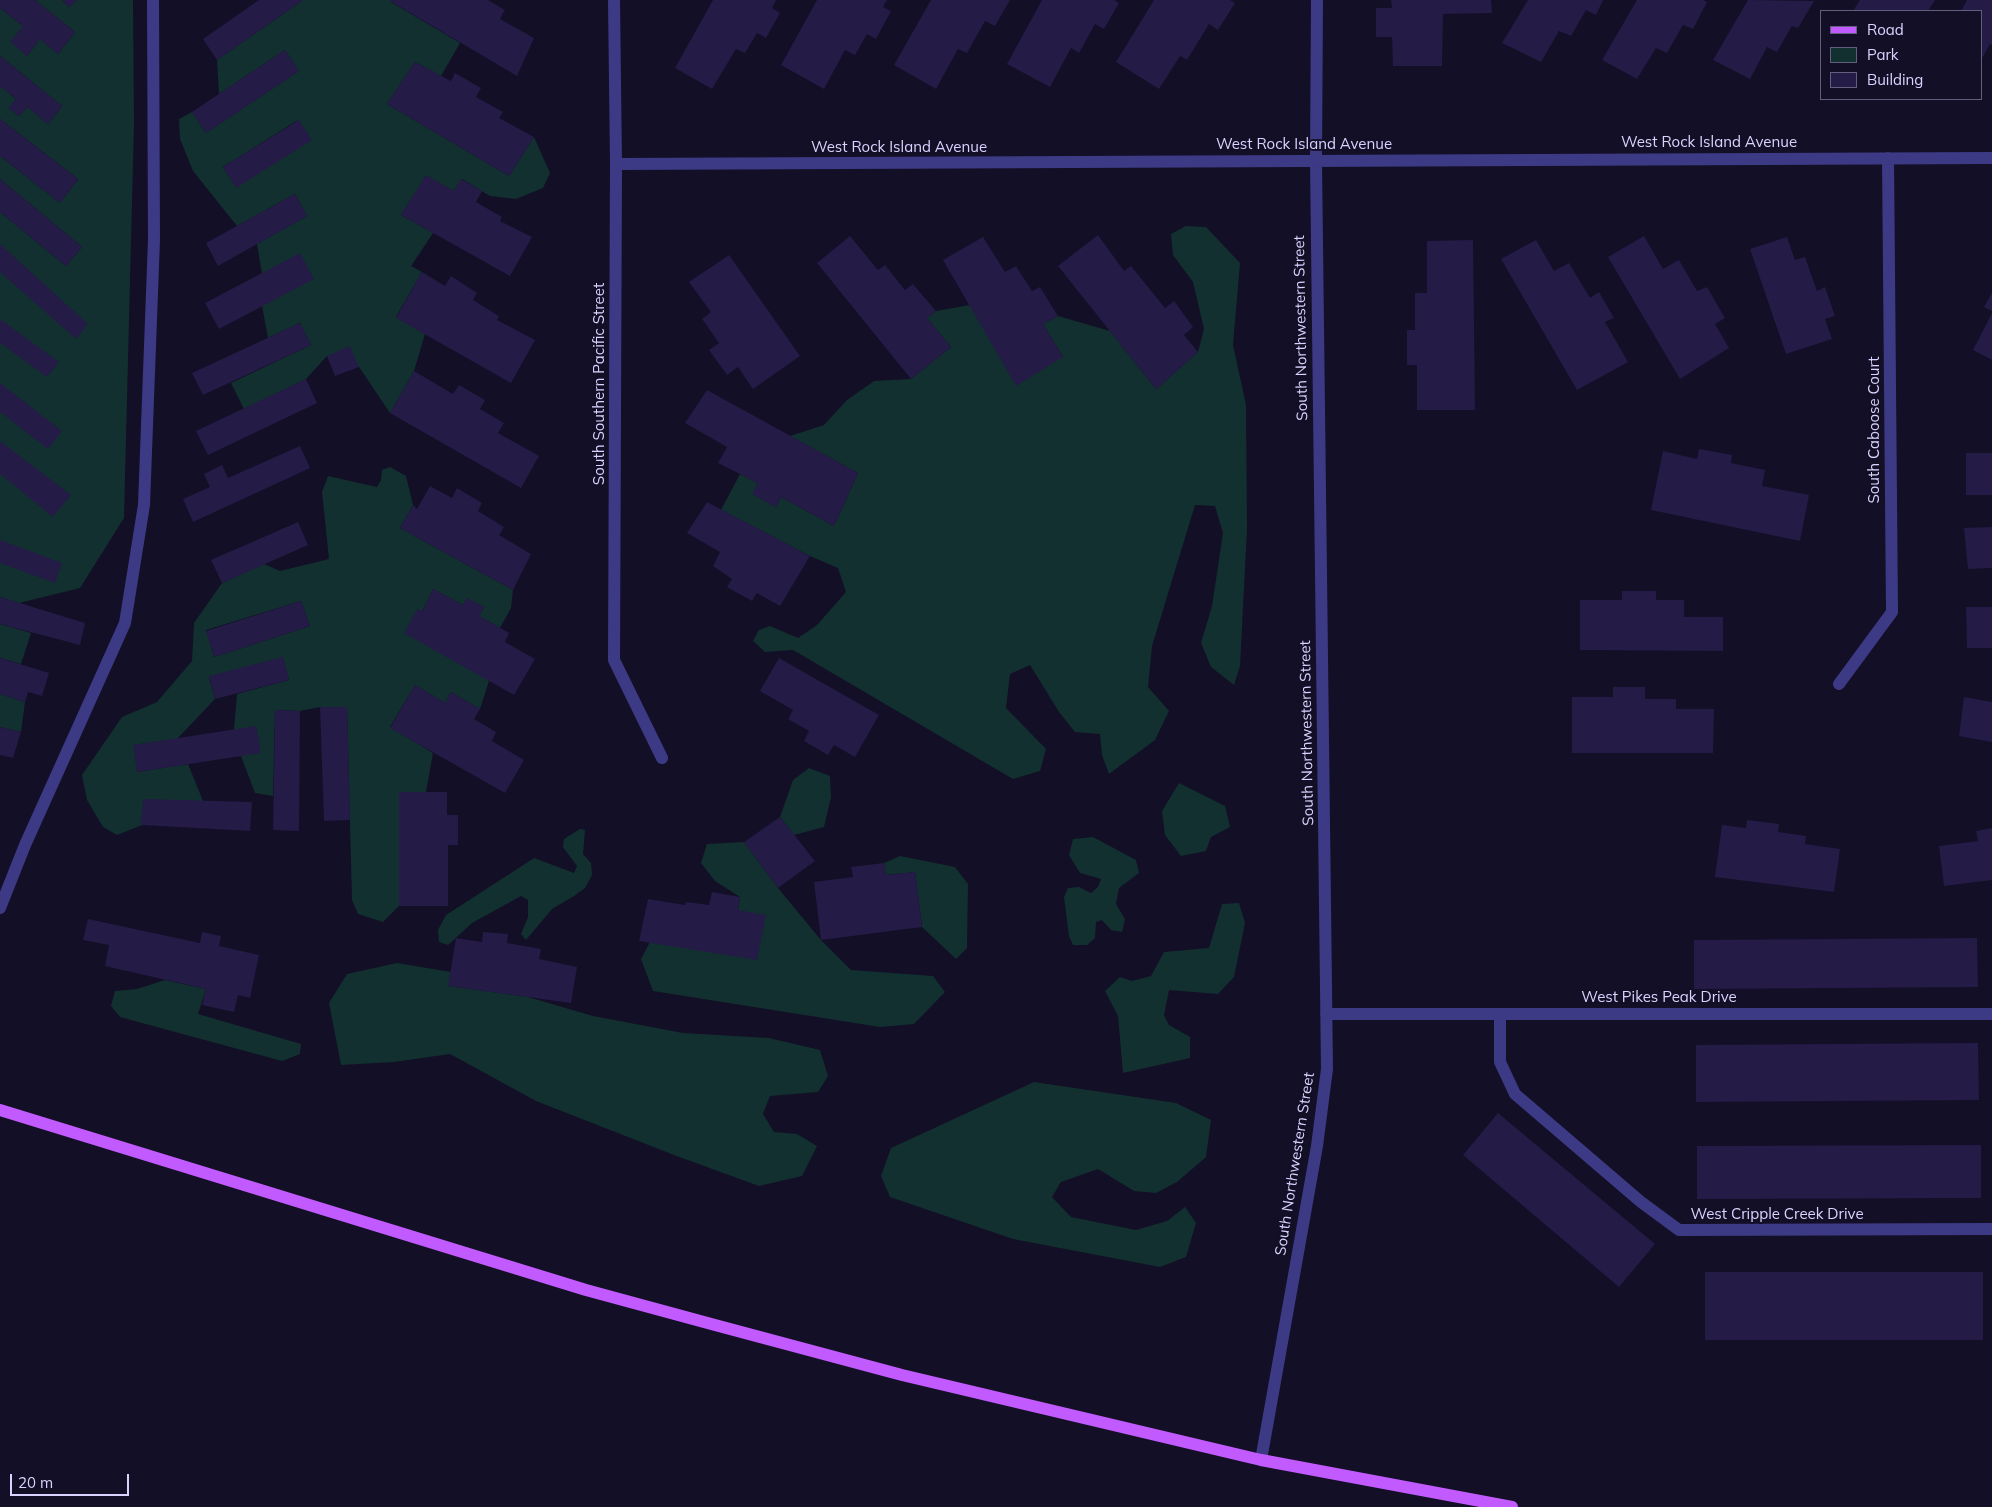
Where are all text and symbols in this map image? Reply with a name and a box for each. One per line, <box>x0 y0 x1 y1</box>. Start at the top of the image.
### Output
legend <box>1820 10 1982 100</box>
text: Road <box>1867 20 1904 39</box>
text: Park <box>1867 45 1899 64</box>
text: Building <box>1867 70 1923 89</box>
street label: West Rock Island Avenue <box>1621 133 1797 151</box>
street label: West Rock Island Avenue <box>1216 135 1392 153</box>
street label: West Rock Island Avenue <box>811 138 987 156</box>
street label: South Northwestern Street <box>1290 235 1312 421</box>
street label: South Southern Pacific Street <box>590 283 608 485</box>
street label: South Caboose Court <box>1865 356 1883 504</box>
street label: South Northwestern Street <box>1296 640 1318 826</box>
street label: West Pikes Peak Drive <box>1581 988 1737 1006</box>
street label: South Northwestern Street <box>1272 1071 1318 1257</box>
street label: West Cripple Creek Drive <box>1690 1205 1864 1223</box>
scale bar <box>12 1464 131 1496</box>
text: 20 m <box>18 1473 53 1492</box>

